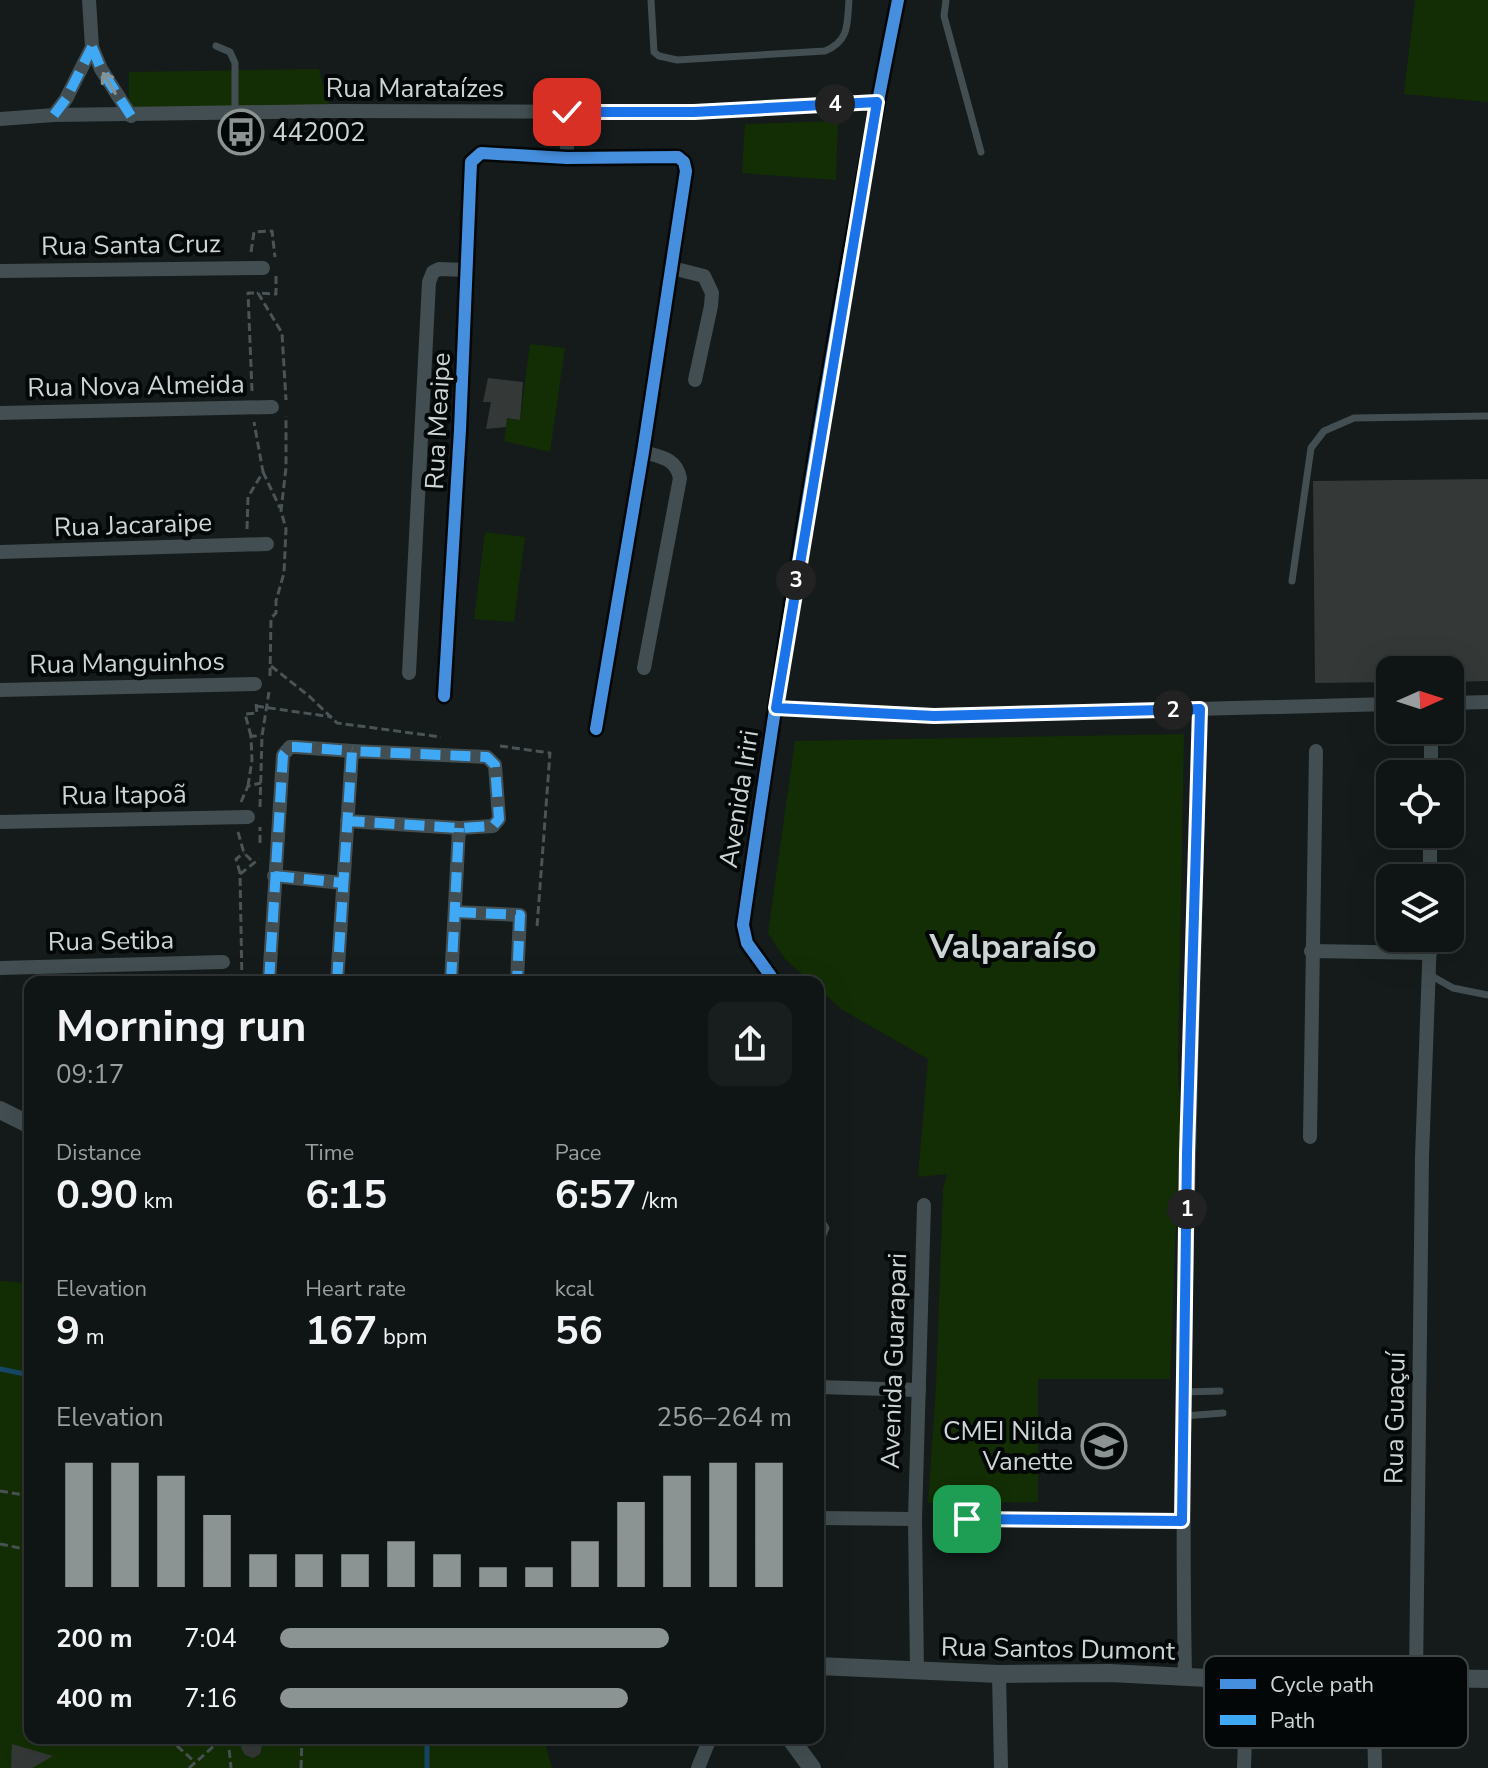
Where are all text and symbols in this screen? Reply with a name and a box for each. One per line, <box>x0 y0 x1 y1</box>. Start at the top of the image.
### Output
street label: Rua Marataízes <box>326 71 504 106</box>
one-way arrow <box>100 72 116 95</box>
pin <box>533 78 601 146</box>
pin: 4 <box>815 84 855 124</box>
text: 4 <box>828 89 842 119</box>
icon: check <box>545 90 589 134</box>
bus stop icon: 442002 <box>217 108 265 156</box>
place label: 442002 <box>272 115 366 150</box>
street label: Rua Santa Cruz <box>41 226 221 264</box>
street label: Rua Meaipe <box>417 352 459 490</box>
street label: Rua Nova Almeida <box>27 367 245 405</box>
street label: Rua Jacaraipe <box>53 505 213 545</box>
pin: 3 <box>776 560 816 600</box>
text: 3 <box>789 565 803 595</box>
street label: Rua Manguinhos <box>29 644 225 682</box>
north arrow <box>1376 656 1464 744</box>
map controls <box>1376 656 1464 952</box>
pin: 2 <box>1153 690 1193 730</box>
text: 2 <box>1166 695 1180 725</box>
street label: Avenida Iriri <box>711 728 767 870</box>
button: locate <box>1376 760 1464 848</box>
street label: Rua Itapoã <box>61 776 187 814</box>
button: layers <box>1376 864 1464 952</box>
street label: Rua Setiba <box>48 922 174 960</box>
district label: Valparaíso <box>928 924 1097 970</box>
text: Morning run <box>56 997 306 1057</box>
button: share <box>708 1002 792 1086</box>
text: 09:17 <box>56 1057 124 1092</box>
text: Distance <box>56 1138 141 1168</box>
text: Time <box>305 1138 354 1168</box>
text: Pace <box>555 1138 601 1168</box>
text: 0.90 <box>56 1168 138 1222</box>
text: 6:15 <box>305 1168 387 1222</box>
text: 6:57 <box>555 1168 637 1222</box>
text: km <box>138 1186 173 1216</box>
text: /km <box>637 1186 678 1216</box>
pin: 1 <box>1167 1189 1207 1229</box>
text: 1 <box>1180 1194 1194 1224</box>
street label: Avenida Guarapari <box>873 1252 915 1470</box>
text: Elevation <box>56 1274 147 1304</box>
text: Heart rate <box>305 1274 406 1304</box>
text: kcal <box>555 1274 594 1304</box>
text: 9 <box>56 1304 80 1358</box>
text: 167 <box>305 1304 377 1358</box>
text: 56 <box>555 1304 603 1358</box>
text: m <box>80 1322 105 1352</box>
text: bpm <box>377 1322 427 1352</box>
street label: Rua Guaçuí <box>1376 1350 1414 1484</box>
text: Elevation <box>56 1400 164 1435</box>
text: 256–264 m <box>656 1400 792 1435</box>
place label: CMEI Nilda Vanette <box>943 1414 1073 1479</box>
school or university icon: CMEI Nilda Vanette <box>1080 1422 1128 1470</box>
pin <box>933 1485 1001 1553</box>
icon: arrive <box>945 1497 989 1541</box>
text: 200 m <box>56 1621 133 1656</box>
text: 7:04 <box>184 1621 237 1656</box>
street label: Rua Santos Dumont <box>941 1629 1176 1669</box>
legend <box>1204 1656 1468 1748</box>
text: Cycle path <box>1270 1670 1374 1700</box>
text: 400 m <box>56 1681 133 1716</box>
text: 7:16 <box>184 1681 237 1716</box>
text: Path <box>1270 1706 1315 1736</box>

